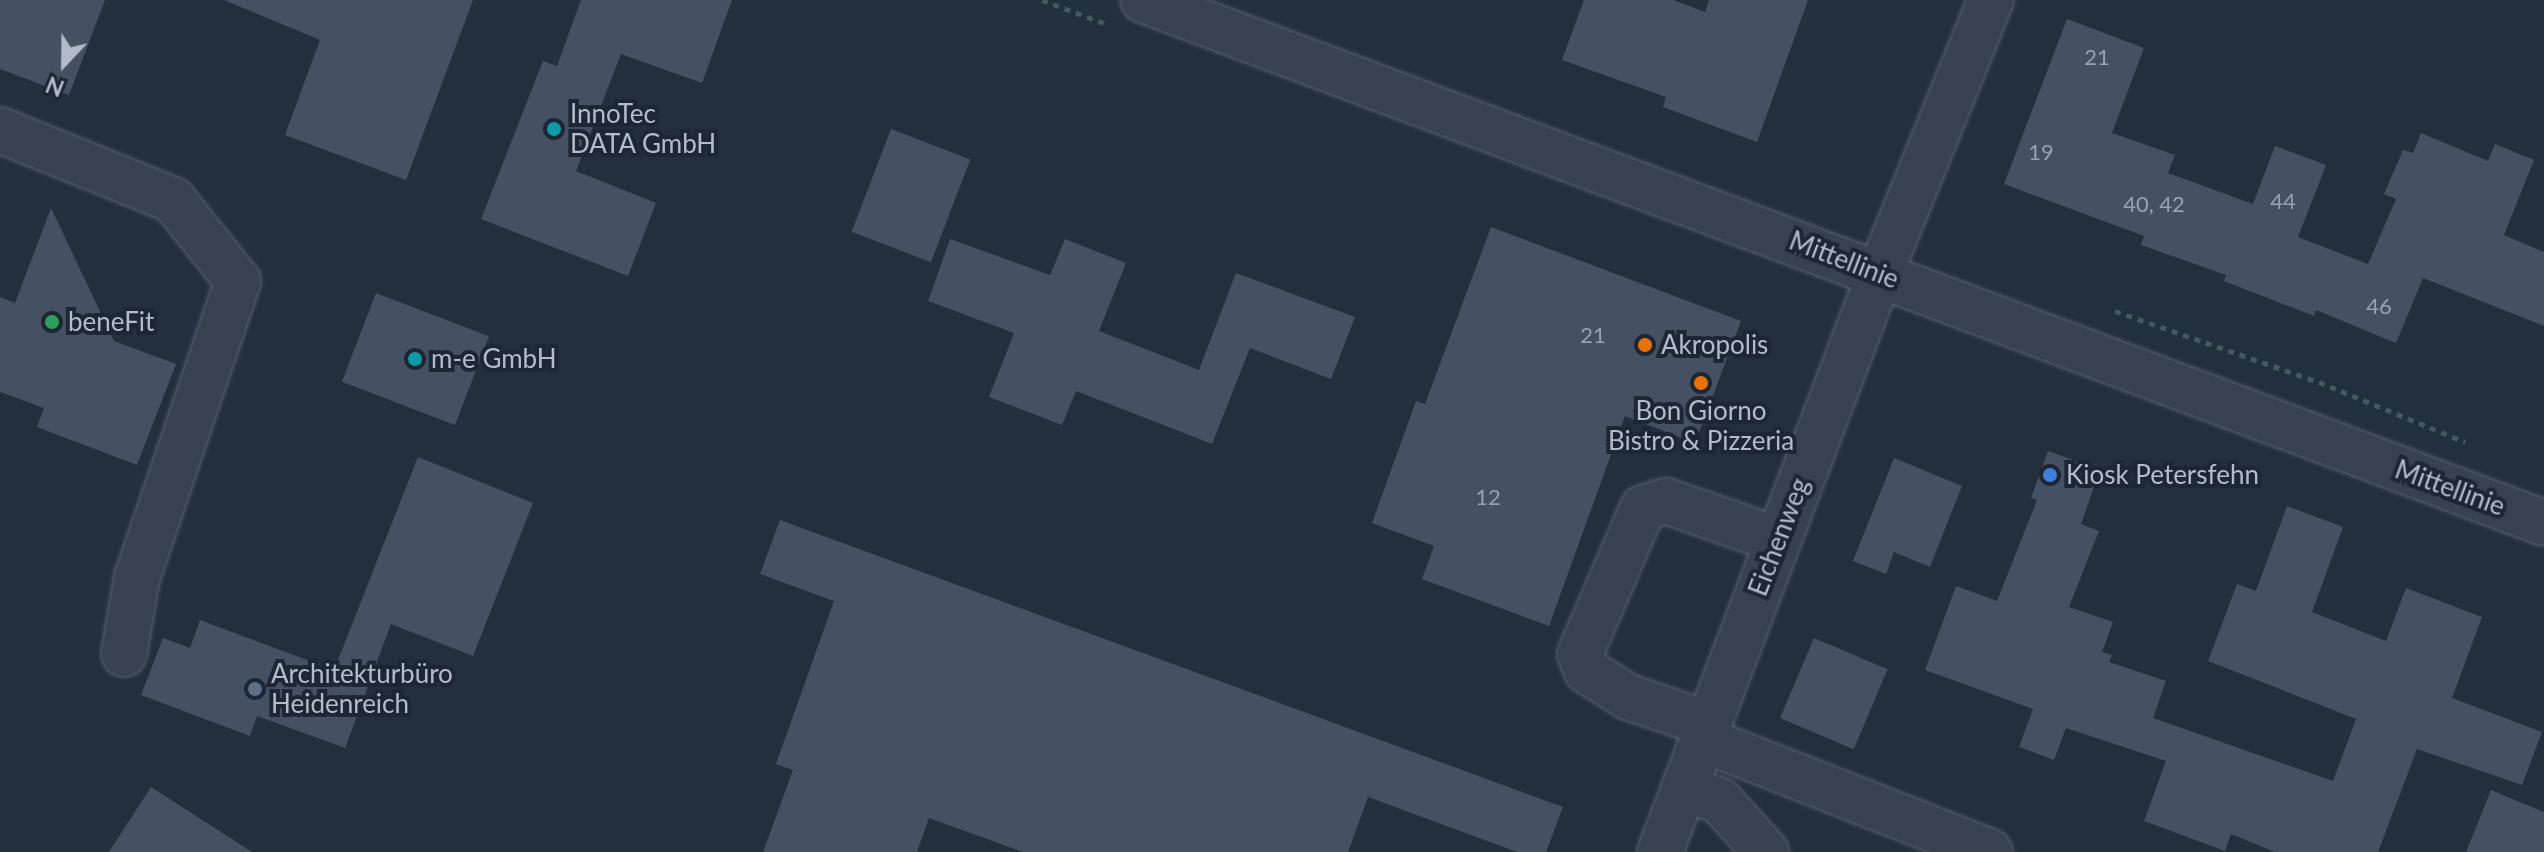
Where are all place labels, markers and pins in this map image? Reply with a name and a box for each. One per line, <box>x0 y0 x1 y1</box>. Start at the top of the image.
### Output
place label: InnoTec DATA GmbH <box>570 98 717 160</box>
marker: InnoTec DATA GmbH <box>545 120 563 138</box>
place label: beneFit <box>68 306 154 338</box>
marker: beneFit <box>43 313 61 331</box>
place label: Akropolis <box>1661 329 1768 361</box>
marker: Akropolis <box>1636 336 1654 354</box>
place label: m-e GmbH <box>431 343 557 375</box>
marker: m-e GmbH <box>406 350 424 368</box>
marker: Bon Giorno Bistro & Pizzeria <box>1692 374 1710 392</box>
place label: Bon Giorno Bistro & Pizzeria <box>1608 395 1794 456</box>
place label: Kiosk Petersfehn <box>2066 459 2259 491</box>
marker: Kiosk Petersfehn <box>2041 466 2059 484</box>
place label: Architekturbüro Heidenreich <box>271 658 453 720</box>
marker: Architekturbüro Heidenreich <box>246 680 264 698</box>

